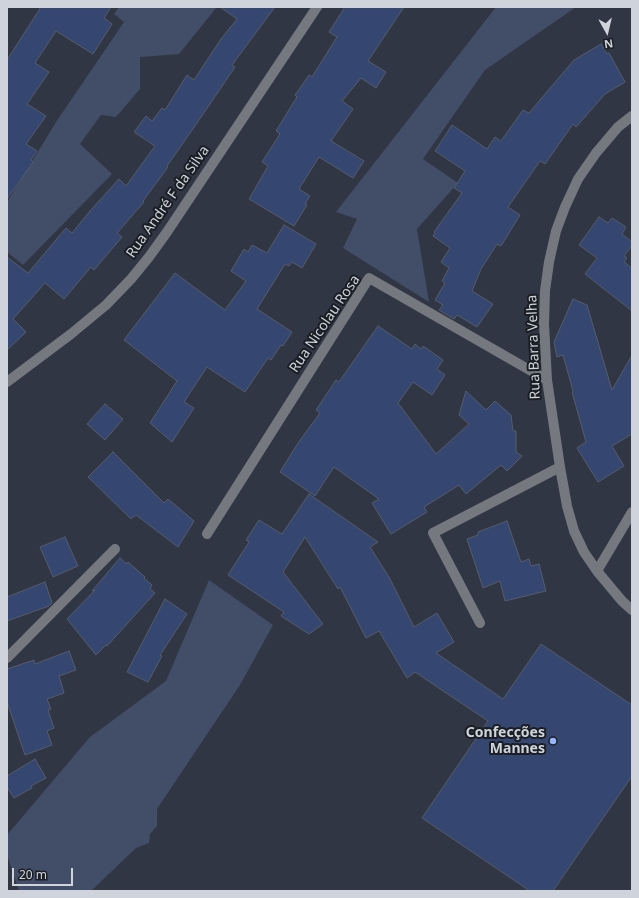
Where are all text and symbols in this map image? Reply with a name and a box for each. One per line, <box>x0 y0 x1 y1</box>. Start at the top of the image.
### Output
north arrow <box>587 12 627 52</box>
text: N <box>603 36 614 52</box>
street label: Rua André F da Silva <box>123 143 213 261</box>
street label: Rua Nicolau Rosa <box>286 272 364 376</box>
street label: Rua Barra Velha <box>524 294 544 400</box>
place label: Confecções Mannes <box>466 725 545 758</box>
marker: Confecções Mannes <box>548 736 558 746</box>
scale bar <box>14 860 75 886</box>
text: 20 m <box>19 866 47 883</box>

